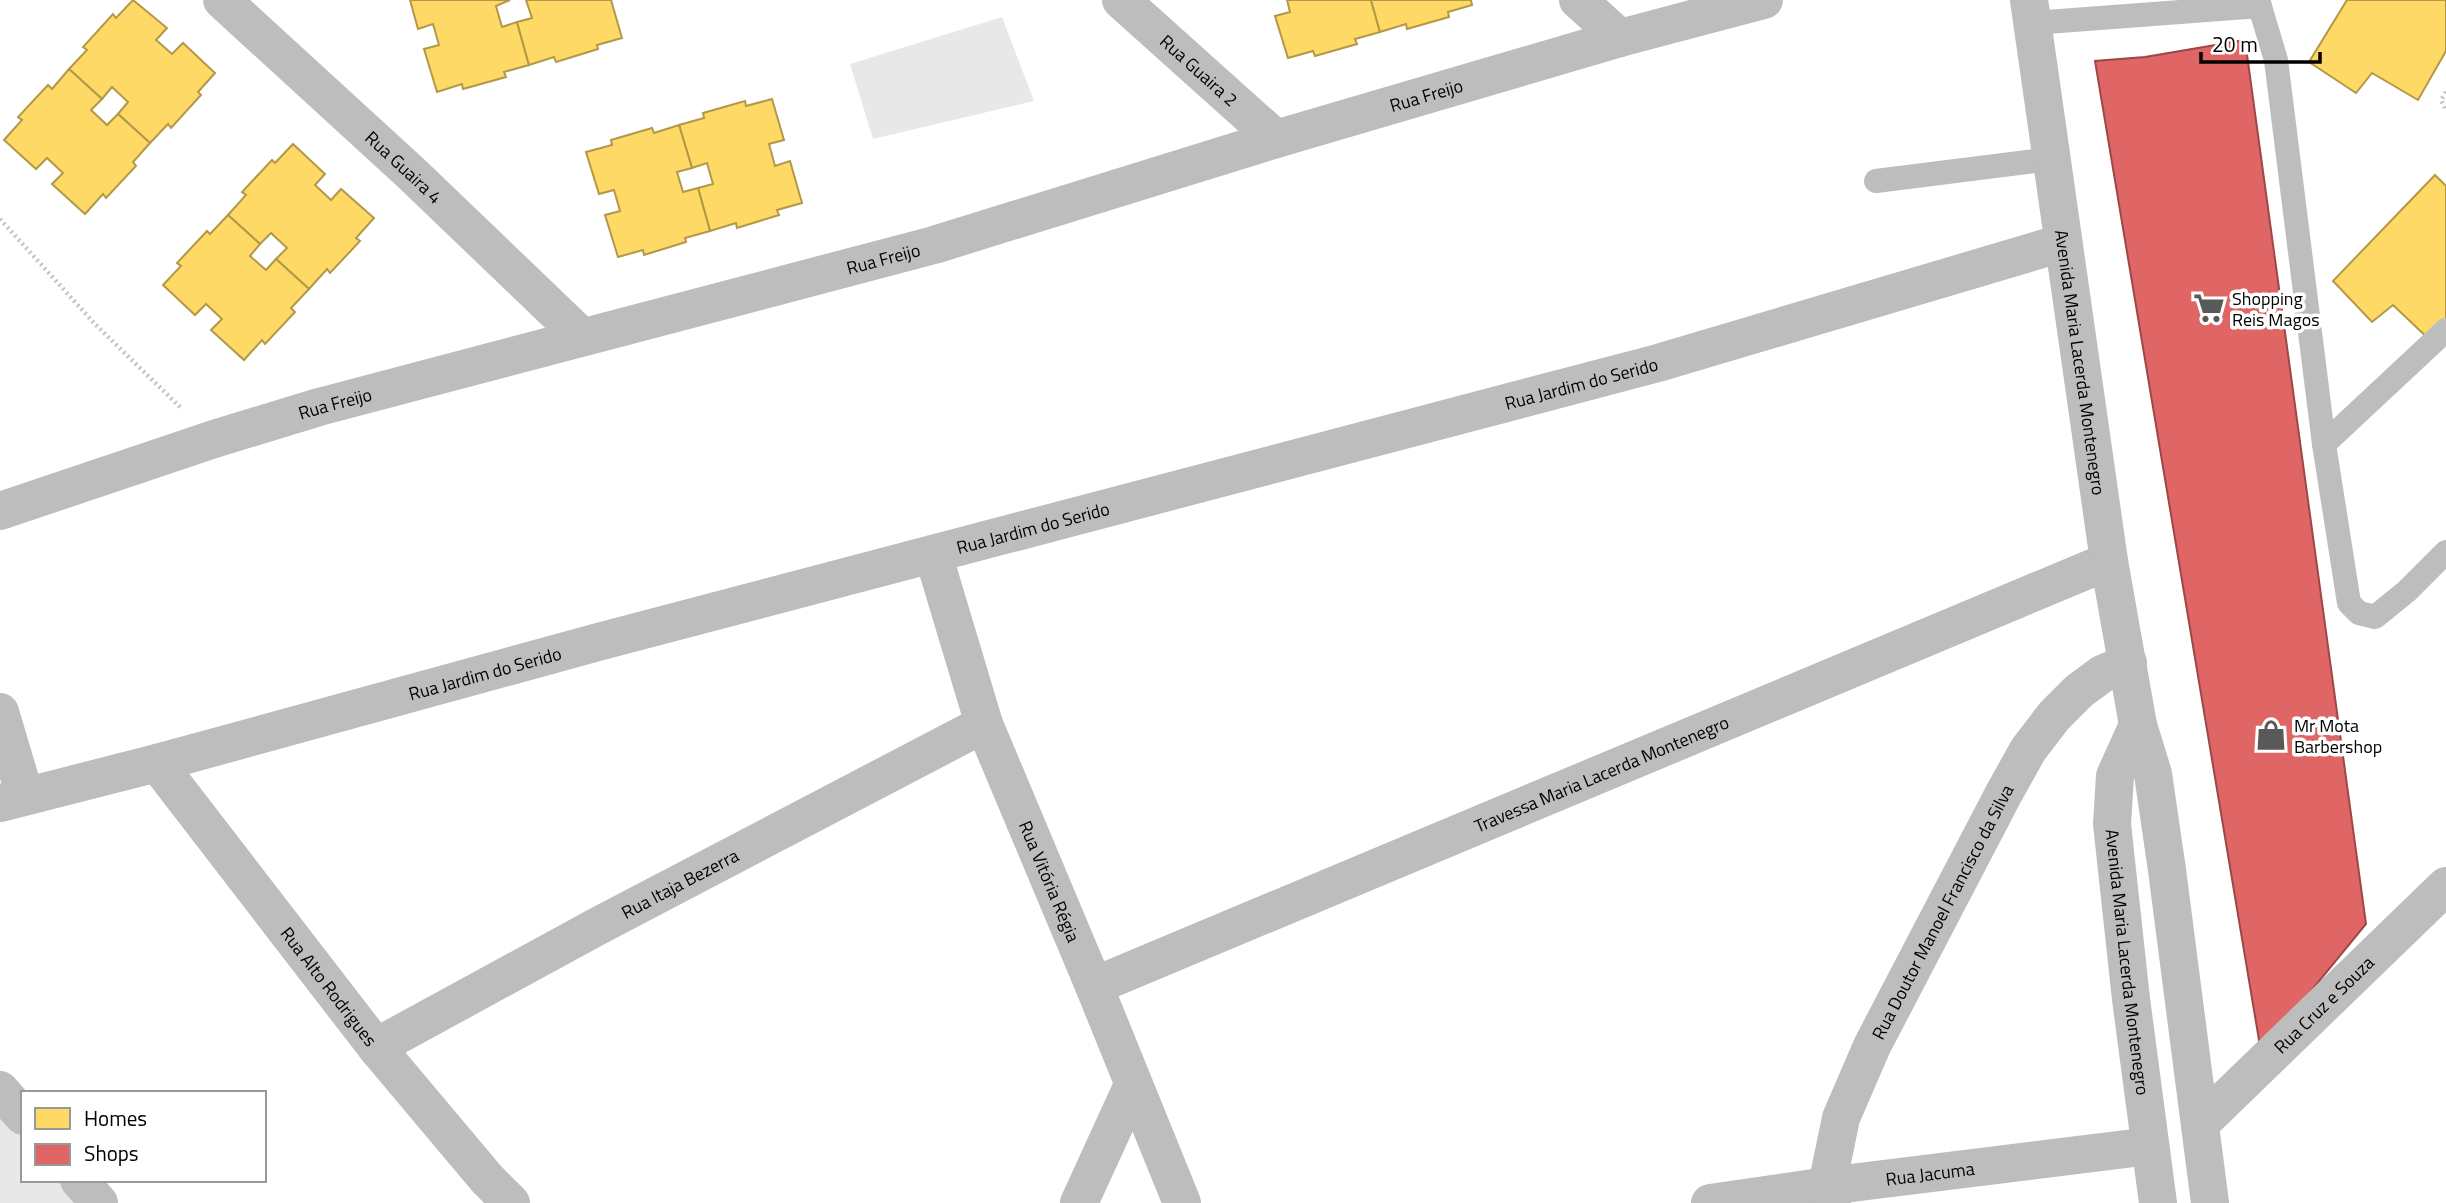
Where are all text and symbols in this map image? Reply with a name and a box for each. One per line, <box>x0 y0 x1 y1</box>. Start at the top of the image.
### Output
scale bar <box>2201 21 2320 65</box>
street label: Rua Guaira 2 <box>1154 28 1244 112</box>
text: 20 m <box>2212 28 2258 60</box>
street label: Rua Freijo <box>1386 71 1466 118</box>
street label: Rua Guaira 4 <box>359 124 449 210</box>
street label: Avenida Maria Lacerda Montenegro <box>2048 228 2113 497</box>
street label: Rua Freijo <box>843 236 923 281</box>
place label: Shopping Reis Magos <box>2232 285 2320 333</box>
supermarket icon: Shopping Reis Magos <box>2192 291 2226 325</box>
street label: Rua Jardim do Serido <box>1502 350 1661 416</box>
street label: Rua Freijo <box>295 380 375 426</box>
street label: Rua Jardim do Serido <box>953 494 1112 561</box>
street label: Rua Jardim do Serido <box>405 639 564 707</box>
street label: Travessa Maria Lacerda Montenegro <box>1470 708 1733 839</box>
place label: Mr Mota Barbershop <box>2294 712 2382 760</box>
shop icon: Mr Mota Barbershop <box>2254 718 2288 752</box>
street label: Rua Doutor Manoel Francisco da Silva <box>1864 779 2020 1044</box>
street label: Rua Vitória Régia <box>1013 816 1087 946</box>
street label: Avenida Maria Lacerda Montenegro <box>2099 828 2157 1097</box>
street label: Rua Itaja Bezerra <box>616 841 743 925</box>
street label: Rua Alto Rodrigues <box>274 921 384 1052</box>
street label: Rua Cruz e Souza <box>2267 949 2380 1059</box>
legend <box>21 1091 266 1182</box>
text: Homes <box>84 1102 147 1134</box>
text: Shops <box>84 1137 139 1169</box>
street label: Rua Jacuma <box>1884 1154 1976 1192</box>

